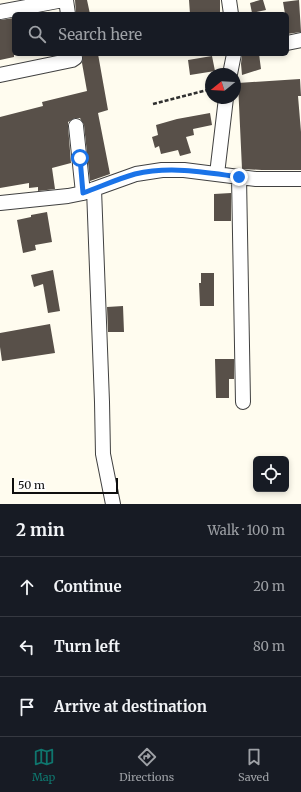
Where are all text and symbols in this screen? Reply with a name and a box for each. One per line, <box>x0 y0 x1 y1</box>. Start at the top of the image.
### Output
search box <box>12 12 289 56</box>
icon: search <box>26 23 48 45</box>
text: Search here <box>58 25 142 44</box>
north arrow <box>205 68 241 104</box>
route start <box>71 149 89 167</box>
route end <box>230 168 248 186</box>
map controls <box>253 456 289 492</box>
button: locate <box>253 456 289 492</box>
scale bar <box>12 476 118 495</box>
text: 50 m <box>18 478 45 492</box>
text: 2 min <box>16 519 64 541</box>
text: Walk · 100 m <box>207 522 285 539</box>
icon: ahead <box>16 576 38 598</box>
text: Continue <box>54 577 122 596</box>
text: 20 m <box>253 578 285 595</box>
icon: left <box>16 636 38 658</box>
text: Turn left <box>54 637 120 656</box>
text: 80 m <box>253 638 285 655</box>
icon: arrive <box>16 696 38 718</box>
text: Arrive at destination <box>54 697 207 716</box>
tab: Map <box>32 746 55 784</box>
tab: Directions <box>119 746 174 784</box>
tab: Saved <box>238 746 269 784</box>

